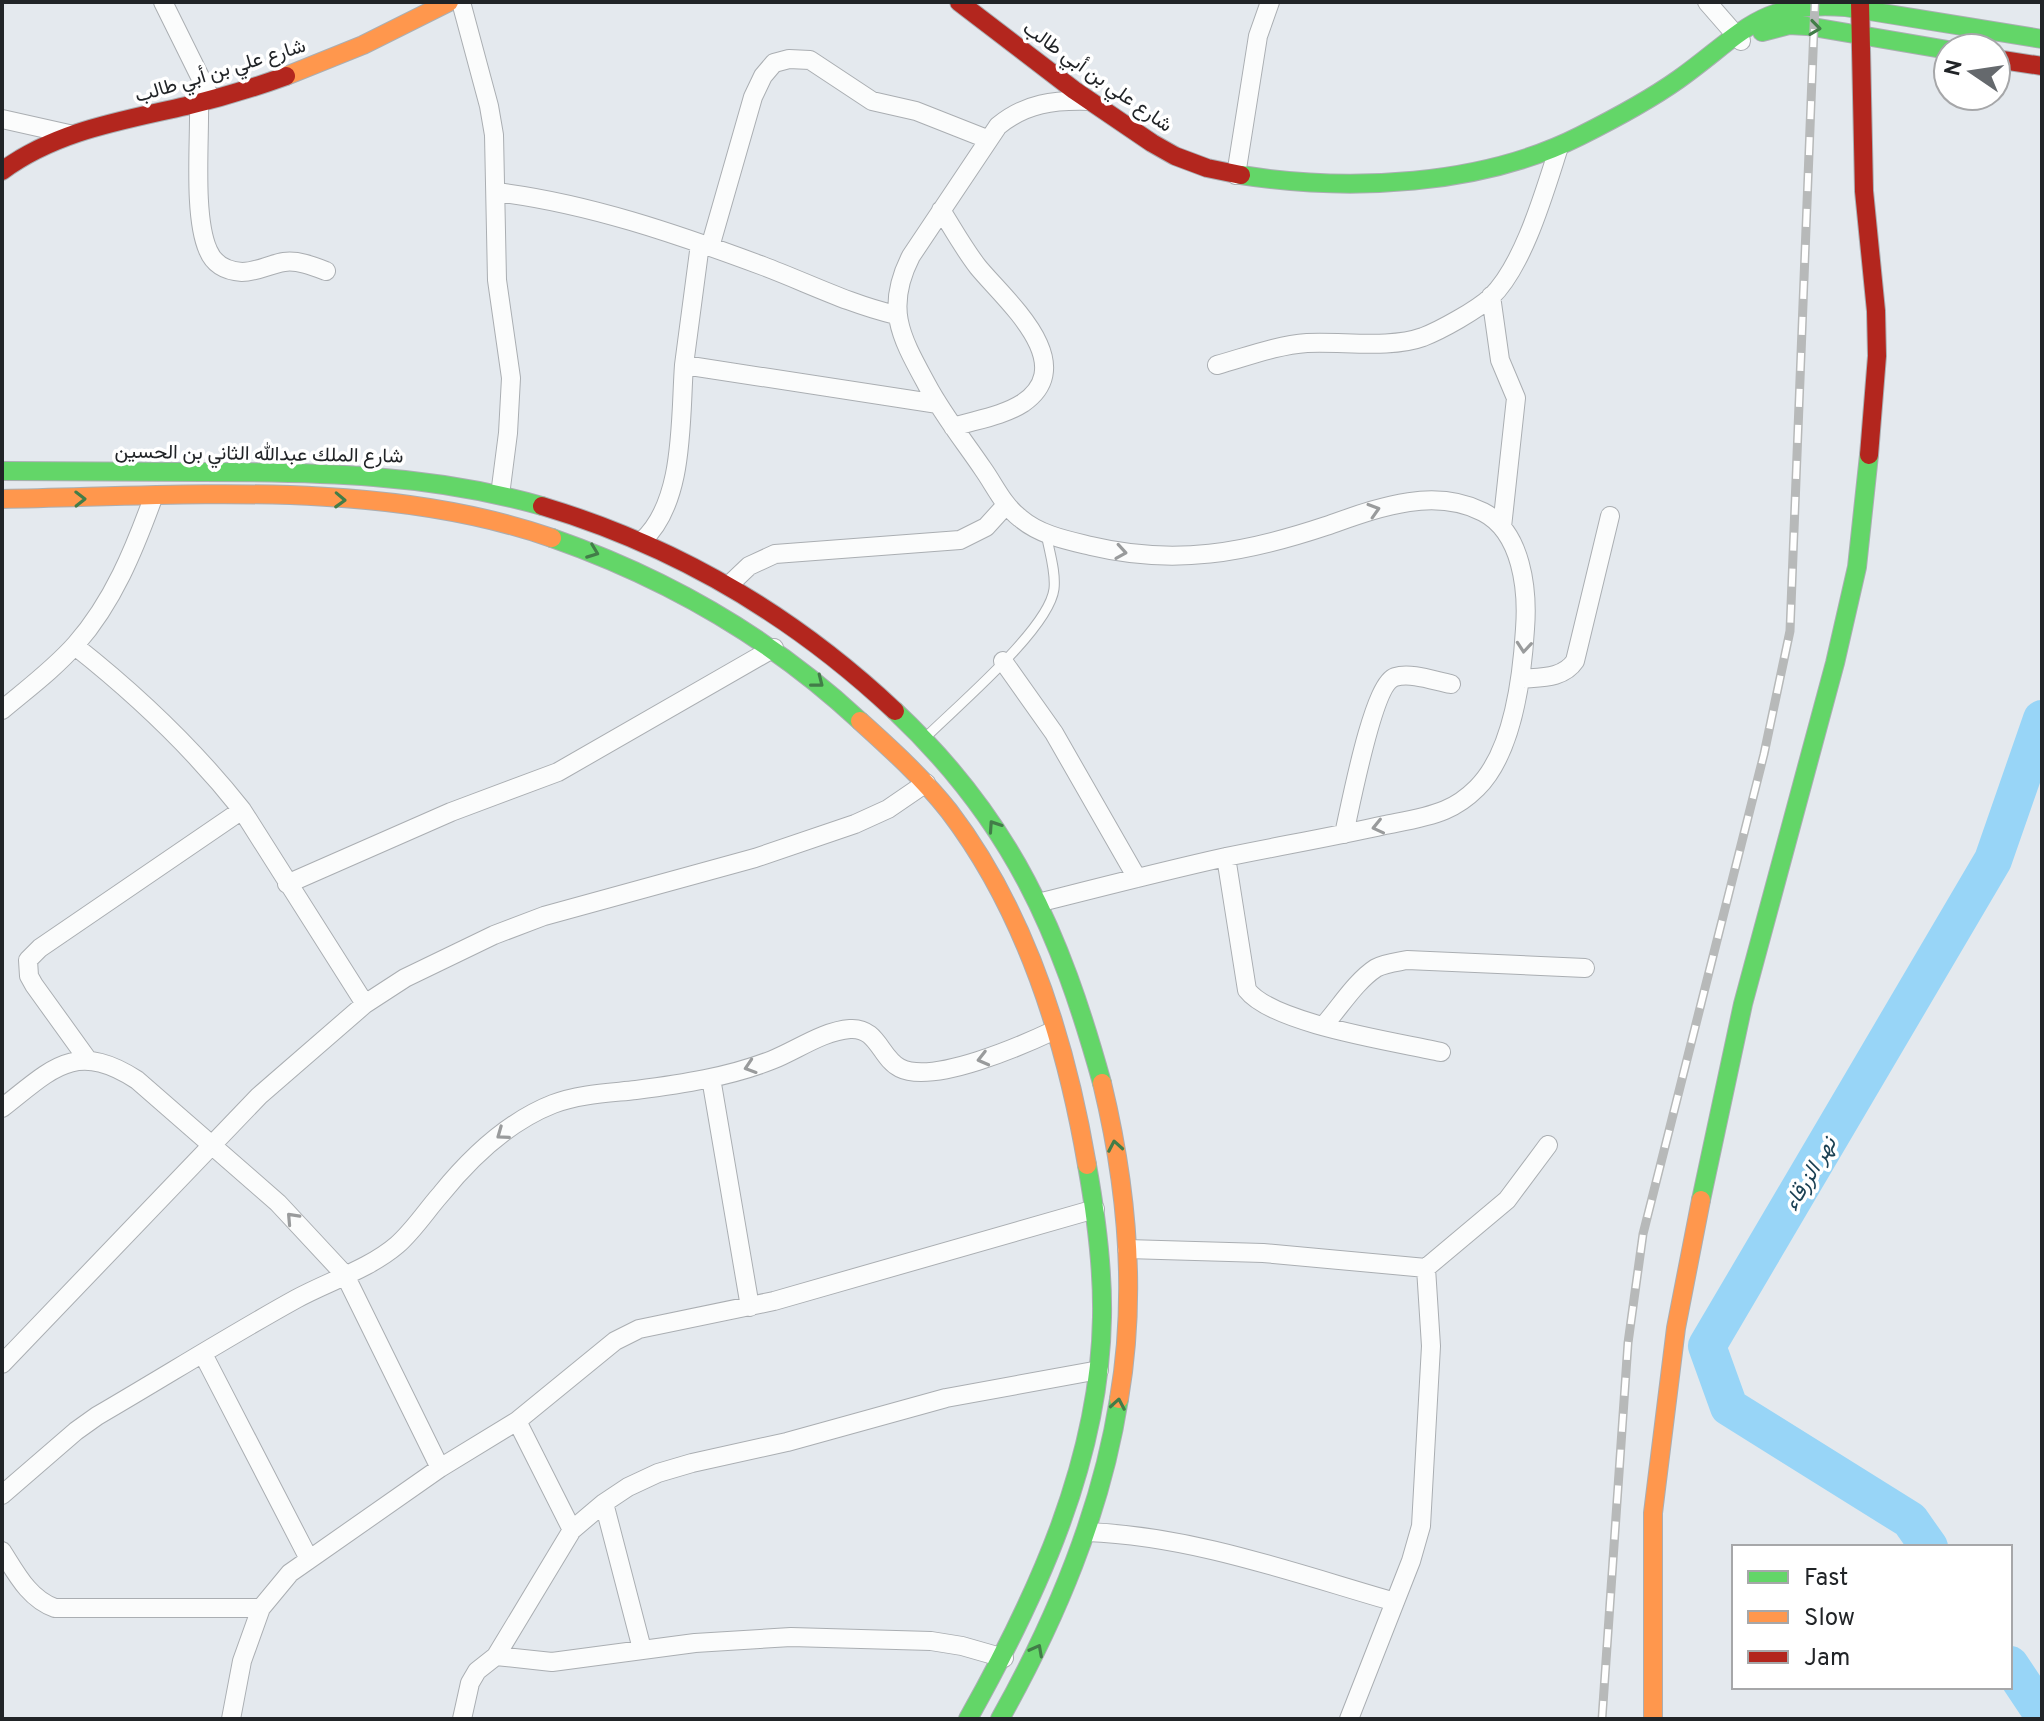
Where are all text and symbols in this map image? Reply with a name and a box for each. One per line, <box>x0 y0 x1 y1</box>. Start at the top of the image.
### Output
street label: شارع علي بن أبي طالب <box>1016 16 1177 141</box>
one-way arrow <box>1808 19 1822 36</box>
north arrow <box>1932 32 2012 112</box>
street label: شارع علي بن أبي طالب <box>132 34 310 112</box>
text: N <box>1940 57 1970 79</box>
street label: شارع الملك عبدالله الثاني بن الحسين <box>114 438 404 473</box>
one-way arrow <box>74 490 87 507</box>
one-way arrow <box>334 491 347 509</box>
one-way arrow <box>1367 503 1381 519</box>
one-way arrow <box>586 542 600 559</box>
one-way arrow <box>1114 543 1128 560</box>
one-way arrow <box>1515 640 1532 653</box>
one-way arrow <box>809 672 824 686</box>
one-way arrow <box>1372 818 1385 835</box>
one-way arrow <box>989 821 1004 835</box>
one-way arrow <box>977 1049 991 1066</box>
one-way arrow <box>744 1058 758 1074</box>
one-way arrow <box>497 1124 511 1139</box>
water label: نهر الزرقاء <box>1779 1131 1844 1216</box>
one-way arrow <box>1108 1139 1125 1153</box>
one-way arrow <box>287 1212 301 1227</box>
one-way arrow <box>1109 1398 1126 1411</box>
legend <box>1732 1545 2012 1689</box>
text: Fast <box>1804 1564 1848 1594</box>
text: Slow <box>1804 1604 1855 1634</box>
one-way arrow <box>1027 1644 1042 1659</box>
text: Jam <box>1804 1644 1850 1674</box>

